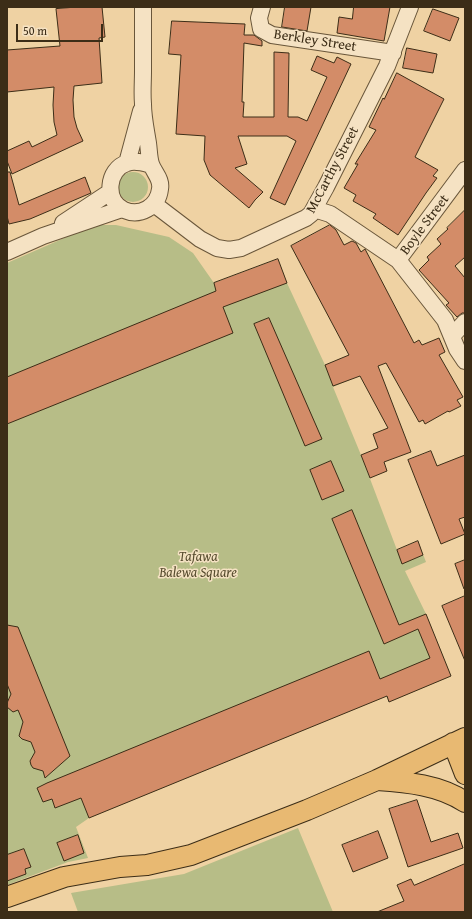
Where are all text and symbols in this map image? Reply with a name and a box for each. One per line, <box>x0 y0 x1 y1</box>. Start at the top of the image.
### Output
scale bar <box>18 16 105 42</box>
text: 50 m <box>23 22 47 39</box>
street label: Berkley Street <box>273 26 357 56</box>
street label: McCarthy Street <box>303 124 363 216</box>
street label: Boyle Street <box>397 192 453 258</box>
park label: Tafawa Balewa Square <box>159 549 237 582</box>

